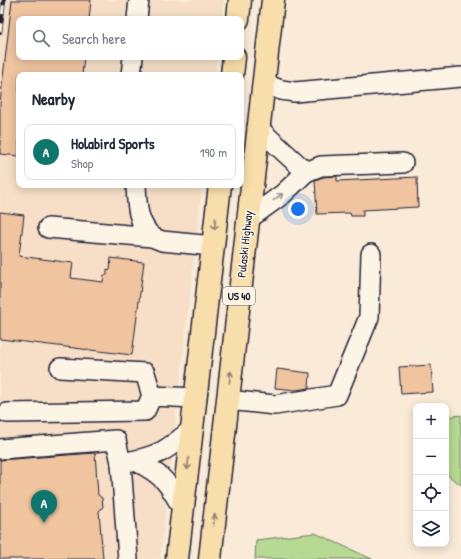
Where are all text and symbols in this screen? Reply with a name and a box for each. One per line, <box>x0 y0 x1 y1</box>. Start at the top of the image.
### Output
search box <box>16 16 244 60</box>
icon: search <box>30 27 52 49</box>
text: Search here <box>62 28 126 49</box>
text: Nearby <box>32 87 75 110</box>
text: Holabird Sports <box>71 133 155 154</box>
text: A <box>43 143 49 161</box>
text: 190 m <box>200 143 227 161</box>
text: Shop <box>71 154 93 172</box>
one-way arrow <box>273 193 284 201</box>
your location <box>288 199 308 219</box>
street label: Pulaski Highway <box>233 209 256 278</box>
one-way arrow <box>212 217 219 230</box>
road number: US 40 <box>223 287 255 305</box>
one-way arrow <box>226 371 234 384</box>
map controls <box>413 403 449 547</box>
button: + <box>413 403 449 439</box>
button: − <box>413 439 449 475</box>
one-way arrow <box>185 457 192 470</box>
button: locate <box>413 475 449 511</box>
pin: A <box>31 490 57 523</box>
button: layers <box>413 511 449 547</box>
one-way arrow <box>210 514 218 527</box>

